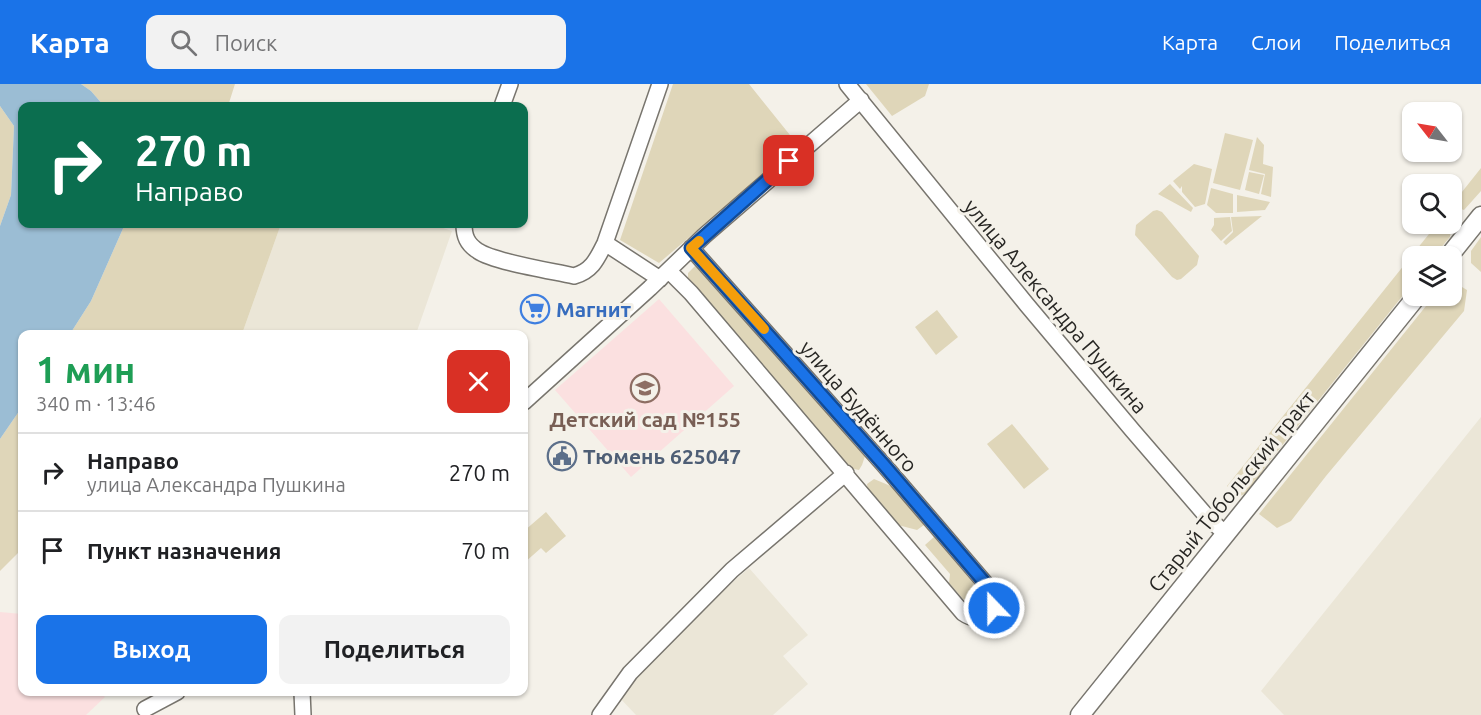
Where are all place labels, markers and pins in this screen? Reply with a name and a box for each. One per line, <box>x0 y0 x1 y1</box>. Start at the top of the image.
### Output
pin <box>763 135 814 186</box>
supermarket icon: Магнит <box>519 293 551 325</box>
place label: Магнит <box>556 297 632 321</box>
school or university icon: Детский сад №155 <box>629 372 661 404</box>
place label: Детский сад №155 <box>549 407 741 431</box>
public building icon: Тюмень 625047 <box>546 440 578 472</box>
place label: Тюмень 625047 <box>583 444 741 468</box>

